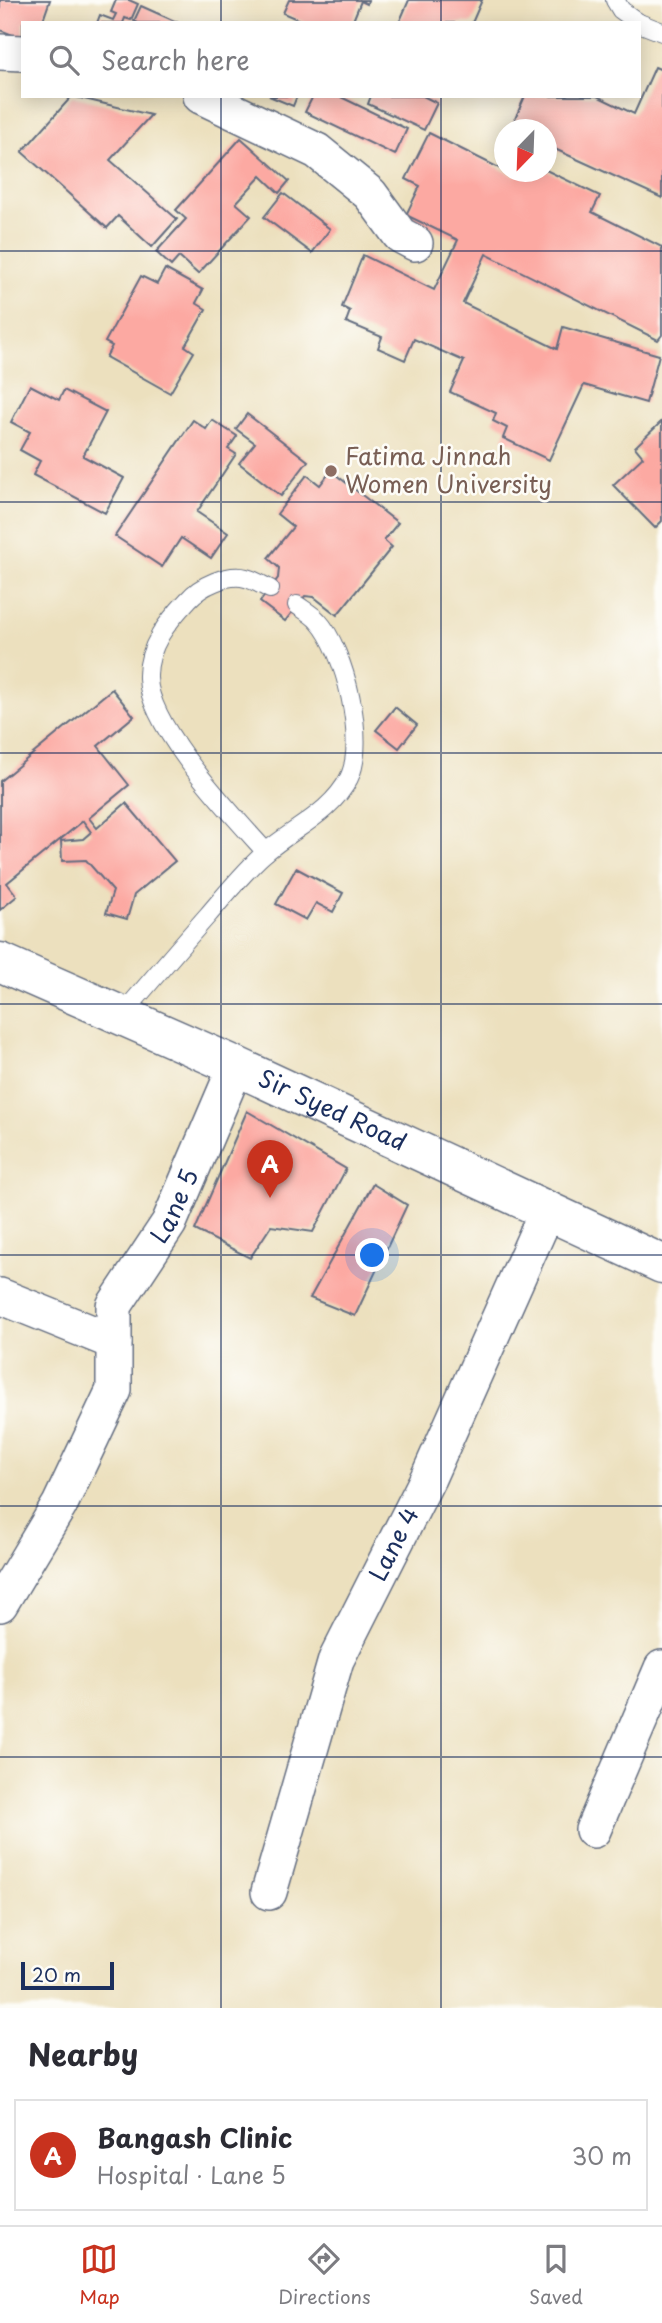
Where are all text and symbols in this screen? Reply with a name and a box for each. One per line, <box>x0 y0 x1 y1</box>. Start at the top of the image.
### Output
search box <box>21 21 641 98</box>
text: Search here <box>101 40 250 79</box>
icon: search <box>45 41 83 79</box>
north arrow <box>494 119 557 182</box>
place label: Fatima Jinnah Women University <box>345 437 552 501</box>
marker: Fatima Jinnah Women University <box>323 463 339 479</box>
street label: Sir Syed Road <box>253 1059 413 1159</box>
pin: A <box>247 1140 293 1198</box>
street label: Lane 5 <box>140 1163 206 1250</box>
your location <box>355 1238 389 1272</box>
street label: Lane 4 <box>359 1500 427 1587</box>
scale bar <box>21 1959 114 1991</box>
text: 20 m <box>32 1960 81 1988</box>
text: Nearby <box>28 2031 138 2076</box>
text: Bangash Clinic <box>97 2118 292 2157</box>
text: A <box>44 2138 62 2173</box>
text: 30 m <box>571 2138 632 2173</box>
text: Hospital · Lane 5 <box>97 2157 286 2192</box>
tab: Map <box>79 2240 120 2310</box>
tab: Directions <box>278 2240 371 2310</box>
tab: Saved <box>529 2240 583 2310</box>

